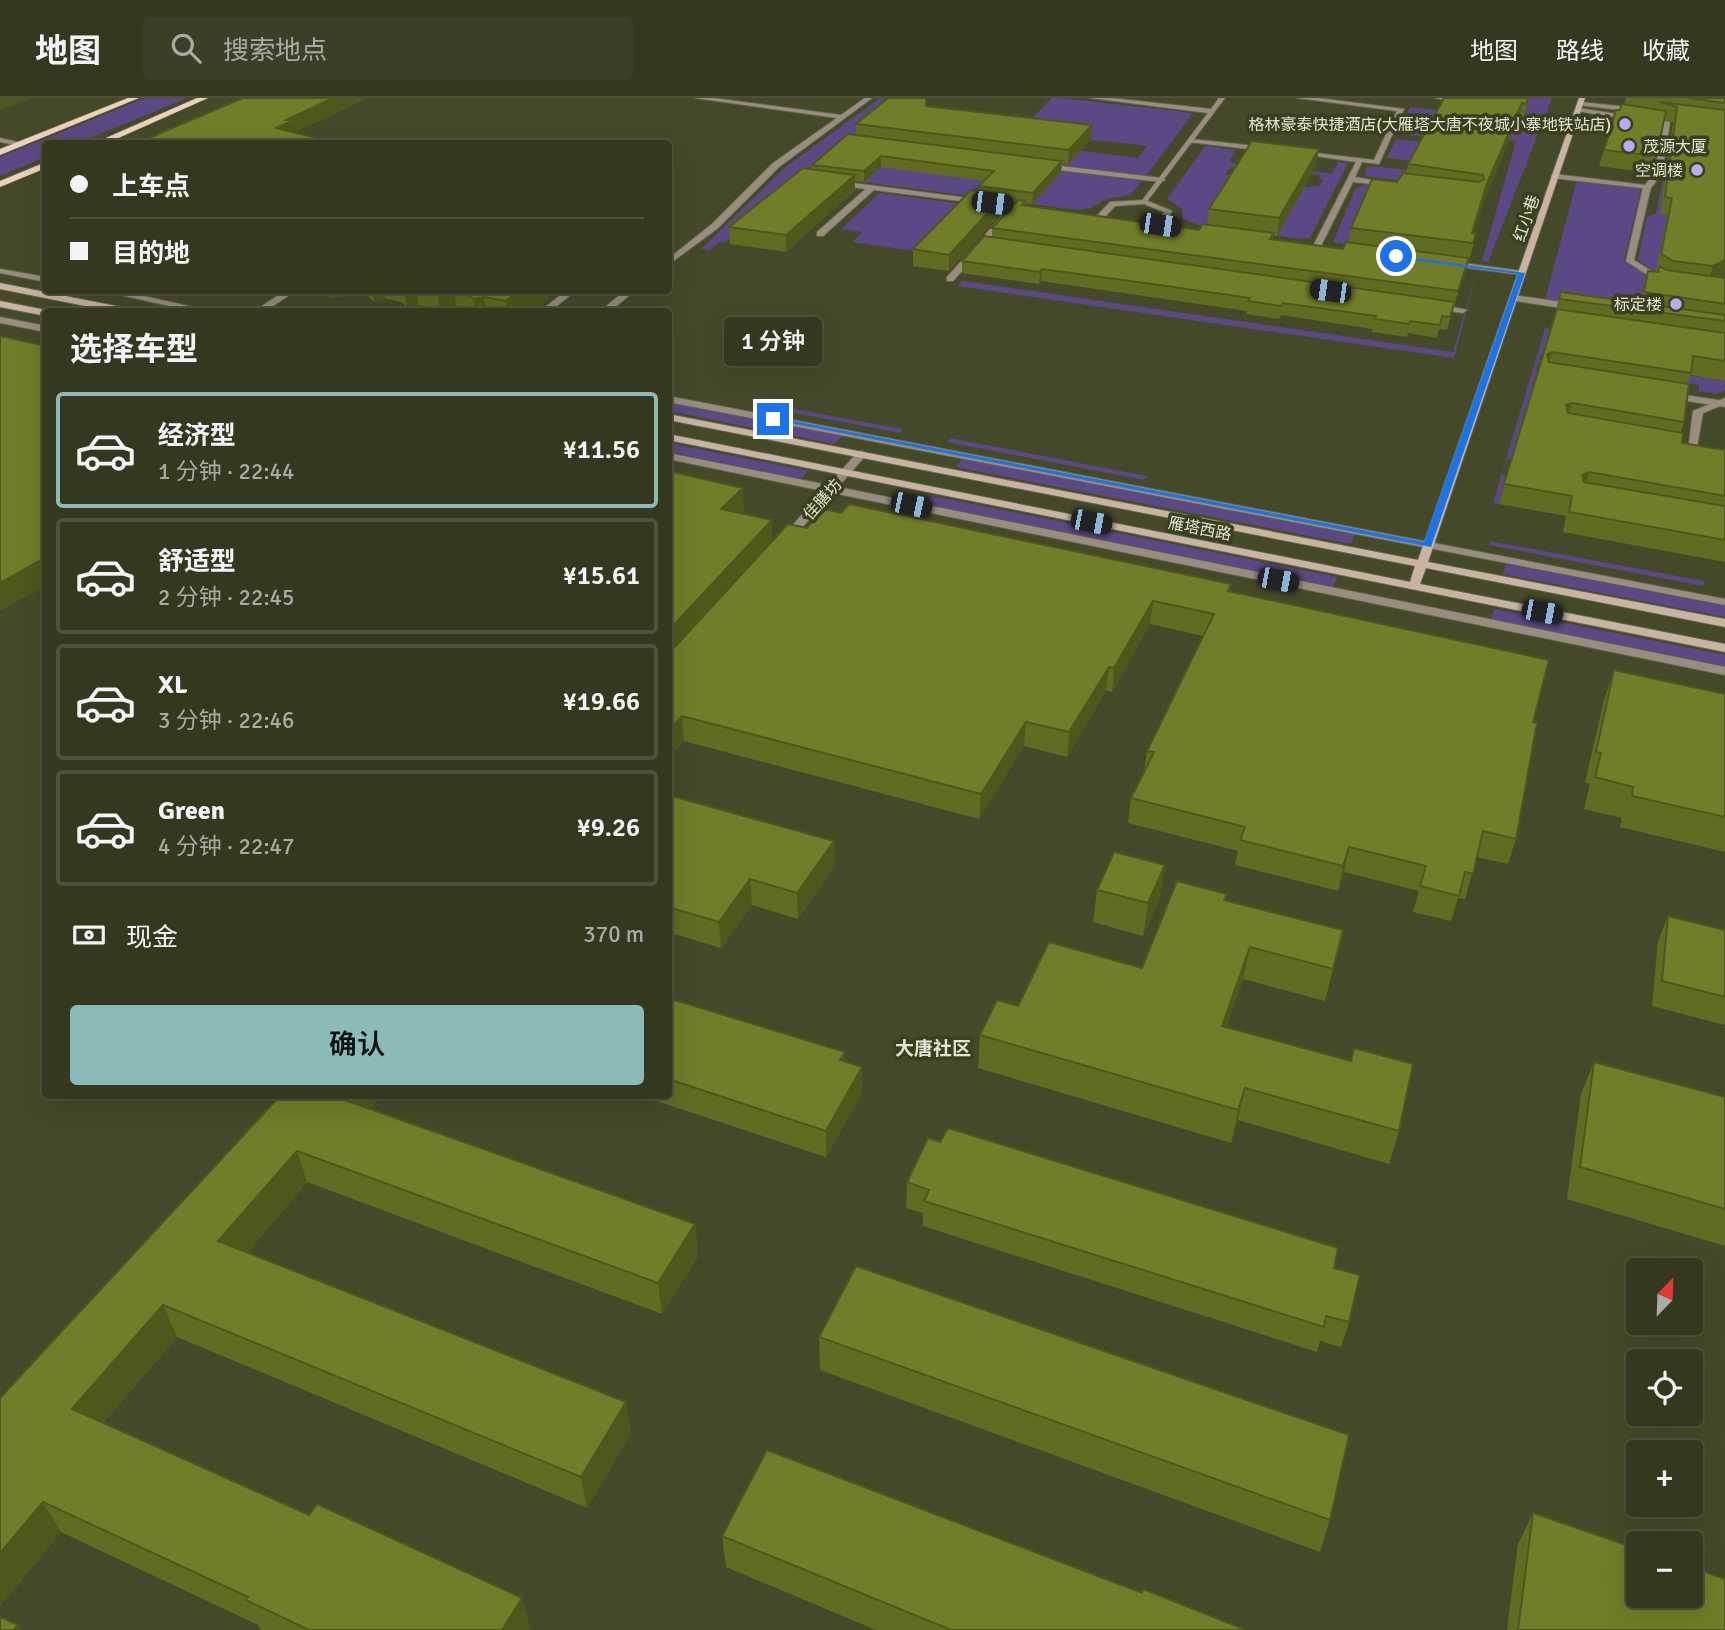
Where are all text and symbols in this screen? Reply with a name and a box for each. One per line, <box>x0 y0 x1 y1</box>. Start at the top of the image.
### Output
search box <box>143 17 633 80</box>
icon: search <box>167 29 205 67</box>
text: 地图 <box>35 31 101 72</box>
text: 搜索地点 <box>223 35 327 67</box>
text: 地图 <box>1470 36 1518 66</box>
text: 路线 <box>1556 36 1604 66</box>
text: 收藏 <box>1642 36 1690 66</box>
place label: 格林豪泰快捷酒店(大雁塔大唐不夜城小寨地铁站店) <box>1248 115 1611 135</box>
marker: 格林豪泰快捷酒店(大雁塔大唐不夜城小寨地铁站店) <box>1617 116 1633 132</box>
place label: 茂源大厦 <box>1643 137 1707 157</box>
marker: 茂源大厦 <box>1621 138 1637 154</box>
place label: 空调楼 <box>1635 161 1683 181</box>
marker: 空调楼 <box>1689 162 1705 178</box>
text: 上车点 <box>112 171 190 203</box>
car <box>970 190 1015 216</box>
street label: 红小巷 <box>1510 192 1544 244</box>
car <box>1138 212 1183 238</box>
text: 目的地 <box>112 238 190 270</box>
route start <box>1380 240 1412 272</box>
car <box>1308 278 1353 304</box>
place label: 标定楼 <box>1614 295 1662 315</box>
marker: 标定楼 <box>1668 296 1684 312</box>
callout: 1 分钟 <box>724 317 822 366</box>
text: 1 分钟 <box>741 327 805 356</box>
text: 选择车型 <box>70 330 198 369</box>
route end <box>757 403 789 435</box>
icon: car <box>74 419 137 482</box>
text: 经济型 <box>158 420 236 452</box>
text: ¥11.56 <box>563 434 640 466</box>
text: 1 分钟 · 22:44 <box>158 457 294 486</box>
street label: 佳膳坊 <box>799 475 846 524</box>
car <box>889 490 934 520</box>
car <box>1069 508 1114 536</box>
street label: 雁塔西路 <box>1166 513 1233 545</box>
icon: car <box>74 545 137 608</box>
text: 舒适型 <box>158 546 236 578</box>
text: ¥15.61 <box>563 560 640 592</box>
car <box>1256 566 1301 594</box>
text: 2 分钟 · 22:45 <box>158 583 294 612</box>
car <box>1520 598 1565 626</box>
text: XL <box>158 669 188 701</box>
icon: car <box>74 671 137 734</box>
text: ¥19.66 <box>563 686 640 718</box>
text: 3 分钟 · 22:46 <box>158 706 294 735</box>
text: Green <box>158 795 225 827</box>
icon: car <box>74 797 137 860</box>
text: ¥9.26 <box>577 812 640 844</box>
text: 4 分钟 · 22:47 <box>158 832 294 861</box>
icon: cash <box>70 916 108 954</box>
text: 370 m <box>583 920 644 949</box>
text: 现金 <box>126 922 178 954</box>
button: 确认 <box>70 1005 644 1085</box>
district label: 大唐社区 <box>895 1037 971 1061</box>
north arrow <box>1626 1258 1703 1335</box>
map controls <box>1626 1258 1703 1608</box>
button: locate <box>1626 1349 1703 1426</box>
button: + <box>1626 1440 1703 1517</box>
button: − <box>1626 1531 1703 1608</box>

